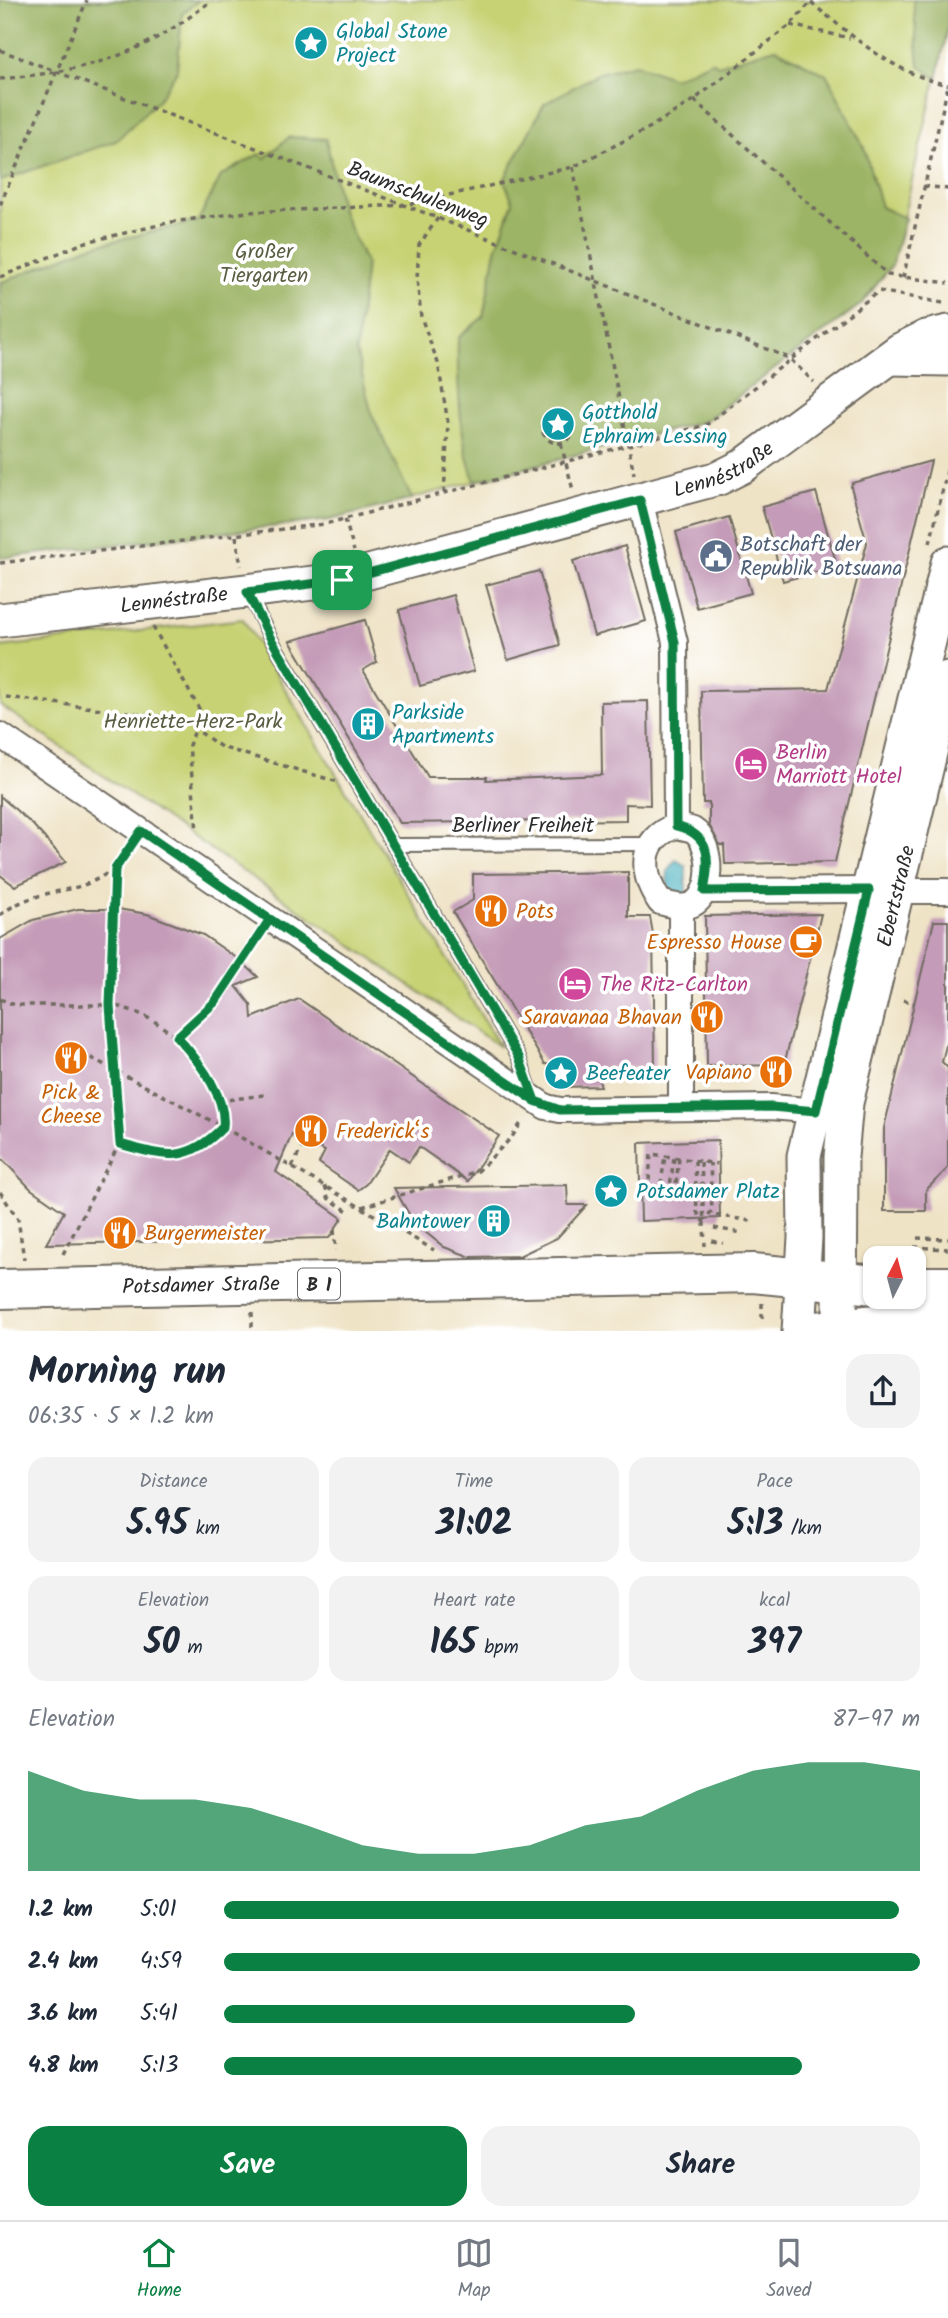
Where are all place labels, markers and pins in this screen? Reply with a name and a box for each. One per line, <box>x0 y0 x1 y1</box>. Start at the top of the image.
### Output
place label: Global Stone Project <box>336 16 448 73</box>
place icon: Global Stone Project <box>292 24 330 62</box>
place label: Gotthold Ephraim Lessing <box>582 397 728 454</box>
place icon: Gotthold Ephraim Lessing <box>539 405 577 443</box>
place label: Botschaft der Republik Botsuana <box>740 529 902 586</box>
public building icon: Botschaft der Republik Botsuana <box>697 537 735 575</box>
pin <box>312 550 372 610</box>
place label: Parkside Apartments <box>392 697 494 754</box>
building icon: Parkside Apartments <box>349 705 387 743</box>
place label: Berlin Marriott Hotel <box>776 737 902 794</box>
hotel icon: Berlin Marriott Hotel <box>732 745 770 783</box>
restaurant icon: Pots <box>472 892 510 930</box>
place label: Pots <box>516 896 554 929</box>
cafe icon: Espresso House <box>787 923 825 961</box>
place label: Espresso House <box>646 927 783 960</box>
hotel icon: The Ritz-Carlton <box>556 965 594 1003</box>
place label: The Ritz-Carlton <box>600 969 748 1002</box>
restaurant icon: Saravanaa Bhavan <box>688 998 726 1036</box>
place label: Saravanaa Bhavan <box>522 1002 682 1035</box>
restaurant icon: Pick & Cheese <box>52 1039 90 1077</box>
restaurant icon: Vapiano <box>757 1053 795 1091</box>
place icon: Beefeater <box>542 1054 580 1092</box>
place label: Vapiano <box>685 1057 752 1090</box>
place label: Beefeater <box>586 1058 671 1091</box>
place label: Pick & Cheese <box>40 1077 102 1134</box>
restaurant icon: Frederick‘s <box>292 1112 330 1150</box>
place label: Frederick‘s <box>336 1116 429 1149</box>
place icon: Potsdamer Platz <box>592 1172 630 1210</box>
place label: Potsdamer Platz <box>636 1176 780 1209</box>
building icon: Bahntower <box>475 1202 513 1240</box>
place label: Bahntower <box>376 1206 471 1239</box>
restaurant icon: Burgermeister <box>101 1214 139 1252</box>
place label: Burgermeister <box>144 1218 266 1251</box>

